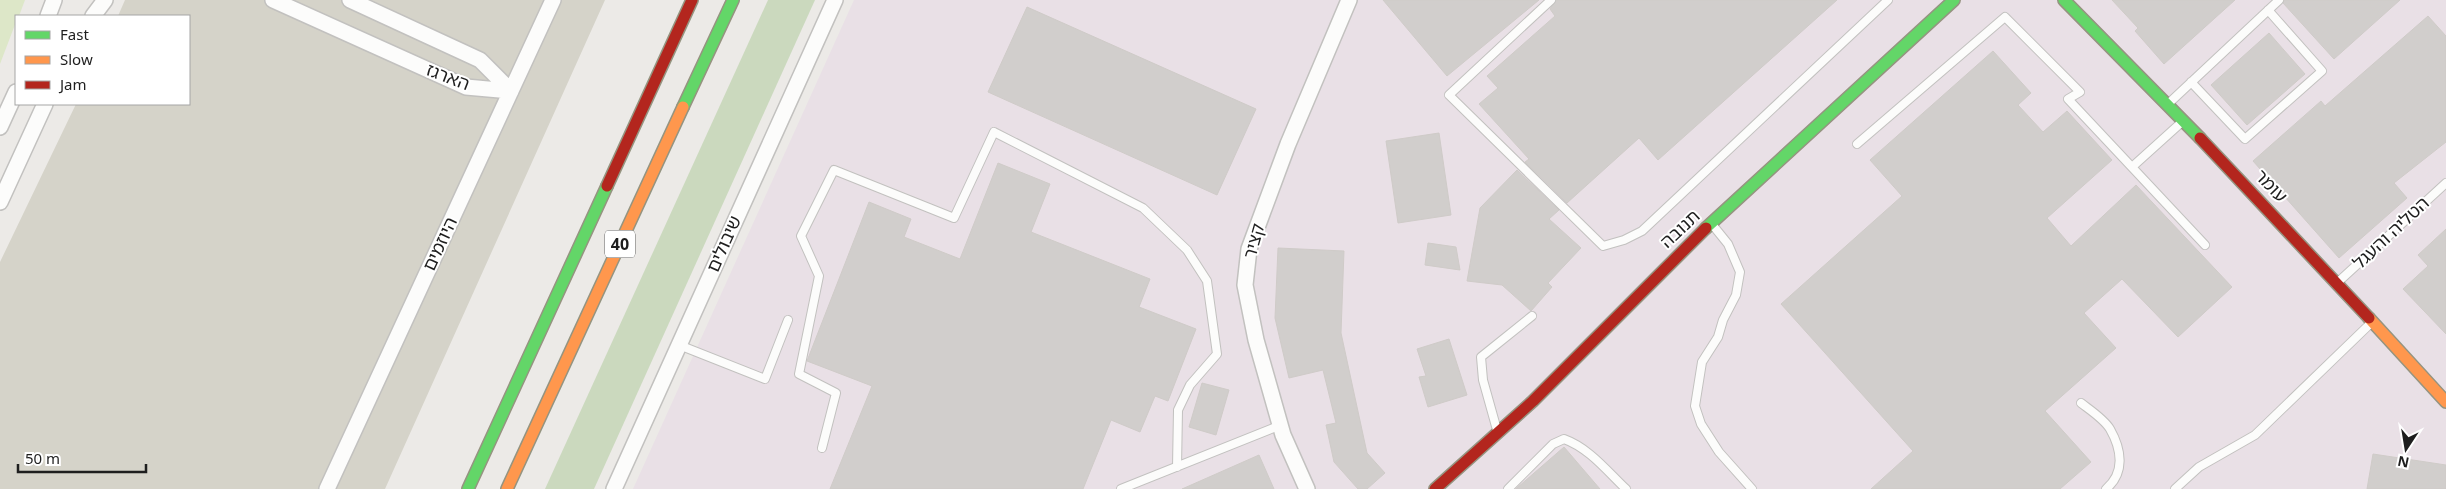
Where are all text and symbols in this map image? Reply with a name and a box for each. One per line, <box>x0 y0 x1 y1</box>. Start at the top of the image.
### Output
legend <box>15 15 190 105</box>
text: Fast <box>60 24 89 44</box>
text: Slow <box>60 49 93 69</box>
street label: הארגז <box>423 57 474 95</box>
text: Jam <box>58 74 87 94</box>
street label: עומר <box>2250 164 2293 207</box>
street label: הטליה והעגל <box>2347 191 2434 274</box>
street label: תנובה <box>1654 204 1704 253</box>
street label: שיבולים <box>700 212 746 276</box>
street label: היוזמים <box>416 213 462 274</box>
street label: קציר <box>1237 220 1269 261</box>
road number: 40 <box>605 230 635 258</box>
north arrow <box>2381 424 2431 474</box>
scale bar <box>18 442 145 474</box>
text: 50 m <box>25 448 60 468</box>
text: N <box>2396 452 2411 473</box>

